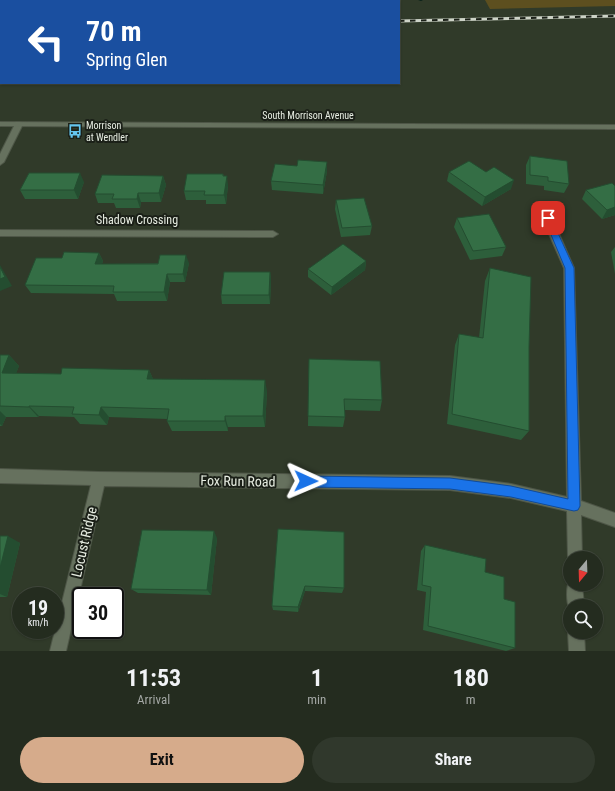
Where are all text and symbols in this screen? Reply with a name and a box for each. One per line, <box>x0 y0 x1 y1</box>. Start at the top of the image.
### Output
text: 70 m <box>86 15 142 48</box>
icon: left <box>20 16 72 68</box>
text: Spring Glen <box>86 49 167 70</box>
street label: South Morrison Avenue <box>262 110 354 121</box>
place label: Morrison at Wendler <box>86 120 128 143</box>
bus stop icon: Morrison at Wendler <box>67 123 83 139</box>
pin <box>531 201 565 235</box>
icon: arrive <box>537 207 559 229</box>
street label: Shadow Crossing <box>96 213 178 227</box>
position arrow <box>285 460 327 502</box>
street label: Fox Run Road <box>200 472 276 490</box>
street label: Locust Ridge <box>68 505 100 579</box>
north arrow <box>563 551 603 591</box>
map controls <box>563 551 603 639</box>
speed limit sign: 30 <box>72 587 124 639</box>
text: 19 <box>28 596 48 620</box>
button: search <box>563 599 603 639</box>
text: km/h <box>28 617 48 628</box>
text: 11:53 <box>126 664 181 692</box>
text: 1 <box>311 664 323 692</box>
text: 180 <box>452 664 489 692</box>
text: Arrival <box>137 692 170 707</box>
text: min <box>307 692 326 707</box>
text: m <box>466 692 476 707</box>
button: Exit <box>20 737 304 783</box>
button: Share <box>312 737 595 783</box>

